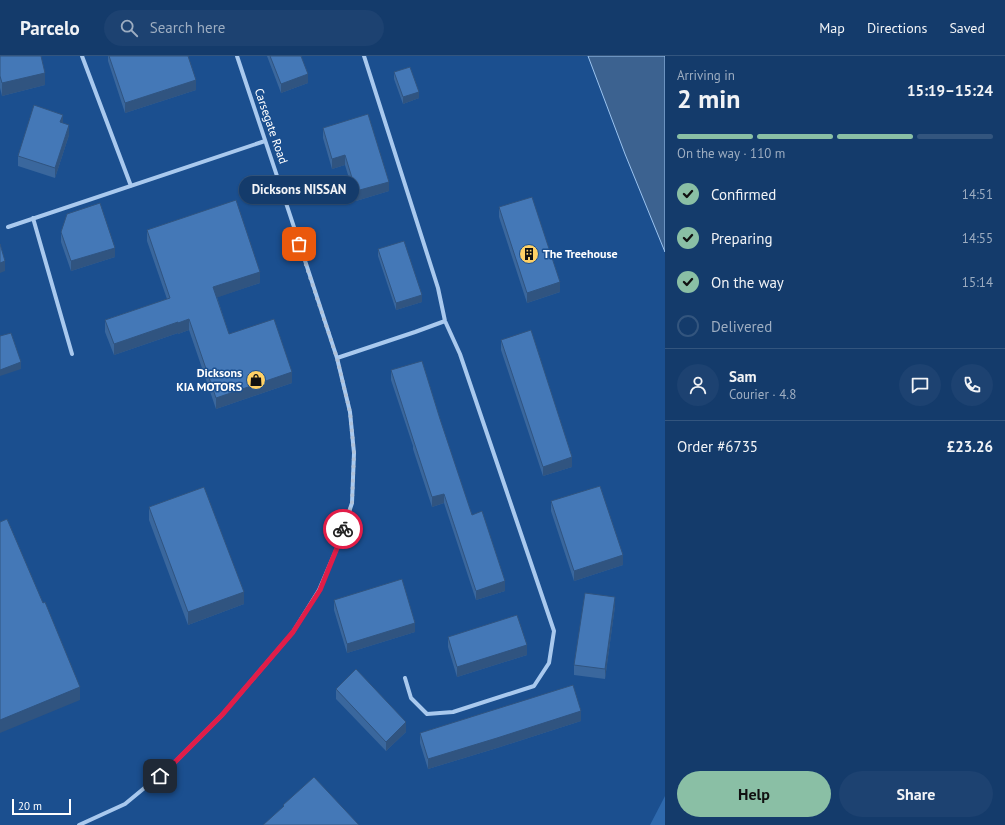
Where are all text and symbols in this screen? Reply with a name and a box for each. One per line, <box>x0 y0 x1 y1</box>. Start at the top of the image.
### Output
search box <box>104 10 384 46</box>
text: Parcelo <box>20 16 80 40</box>
icon: search <box>118 17 140 39</box>
text: Search here <box>150 18 225 37</box>
text: Map <box>819 19 845 37</box>
text: Directions <box>867 19 927 37</box>
text: Saved <box>949 19 985 37</box>
text: Arriving in <box>677 67 735 84</box>
text: 15:19–15:24 <box>907 81 993 100</box>
text: 2 min <box>677 82 740 115</box>
street label: Carsegate Road <box>252 86 291 166</box>
text: On the way · 110 m <box>677 145 785 162</box>
callout: Dicksons NISSAN <box>239 176 359 204</box>
text: Dicksons NISSAN <box>252 181 346 198</box>
icon: check <box>677 183 699 205</box>
text: Confirmed <box>711 185 776 204</box>
text: 14:51 <box>962 186 993 203</box>
pin <box>282 227 316 261</box>
icon: check <box>677 227 699 249</box>
text: Preparing <box>711 229 773 248</box>
text: 14:55 <box>962 230 993 247</box>
icon: bag <box>288 233 310 255</box>
building icon: The Treehouse <box>518 243 540 265</box>
place label: The Treehouse <box>543 246 618 261</box>
icon: check <box>677 271 699 293</box>
text: On the way <box>711 273 784 292</box>
text: 15:14 <box>962 274 993 291</box>
text: Delivered <box>711 317 772 336</box>
button: person <box>677 364 719 406</box>
button: chat <box>899 364 941 406</box>
button: phone <box>951 364 993 406</box>
place label: Dicksons KIA MOTORS <box>176 365 242 394</box>
text: Sam <box>729 367 756 386</box>
shop icon: Dicksons KIA MOTORS <box>245 369 267 391</box>
text: Courier · 4.8 <box>729 386 796 403</box>
text: Order #6735 <box>677 437 758 456</box>
text: £23.26 <box>947 437 993 456</box>
courier <box>323 509 363 549</box>
icon: bike <box>332 518 354 540</box>
pin <box>143 759 177 793</box>
icon: home <box>149 765 171 787</box>
button: Help <box>677 771 831 817</box>
button: Share <box>839 771 993 817</box>
scale bar <box>12 797 71 816</box>
text: 20 m <box>18 799 42 813</box>

